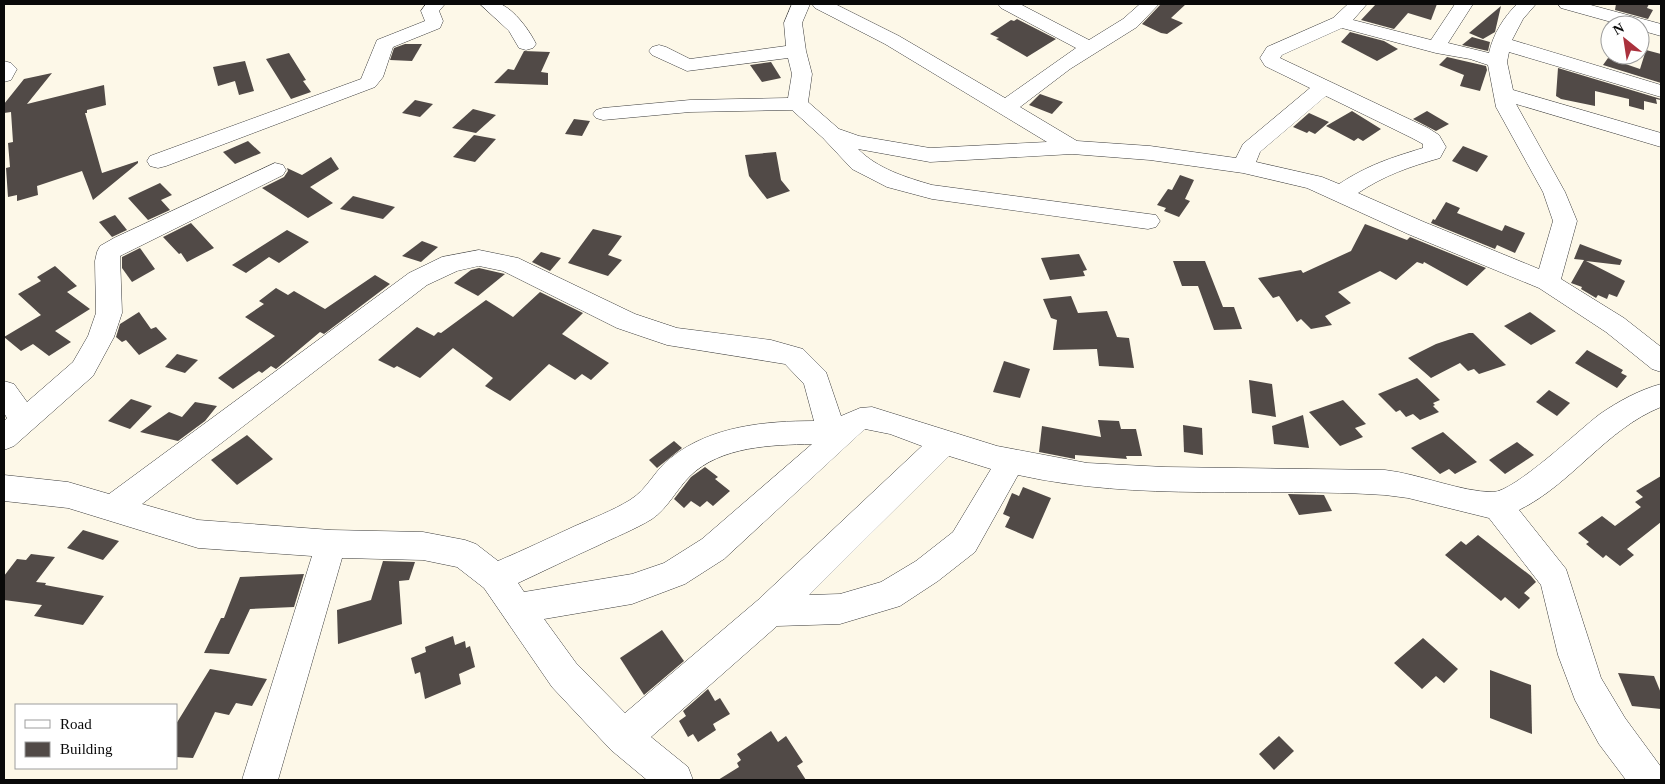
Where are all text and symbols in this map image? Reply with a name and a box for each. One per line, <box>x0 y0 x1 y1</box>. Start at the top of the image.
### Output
north arrow <box>1600 15 1650 65</box>
text: N <box>1611 20 1627 38</box>
legend <box>15 704 178 769</box>
text: Road <box>60 716 92 732</box>
text: Building <box>60 741 113 757</box>

